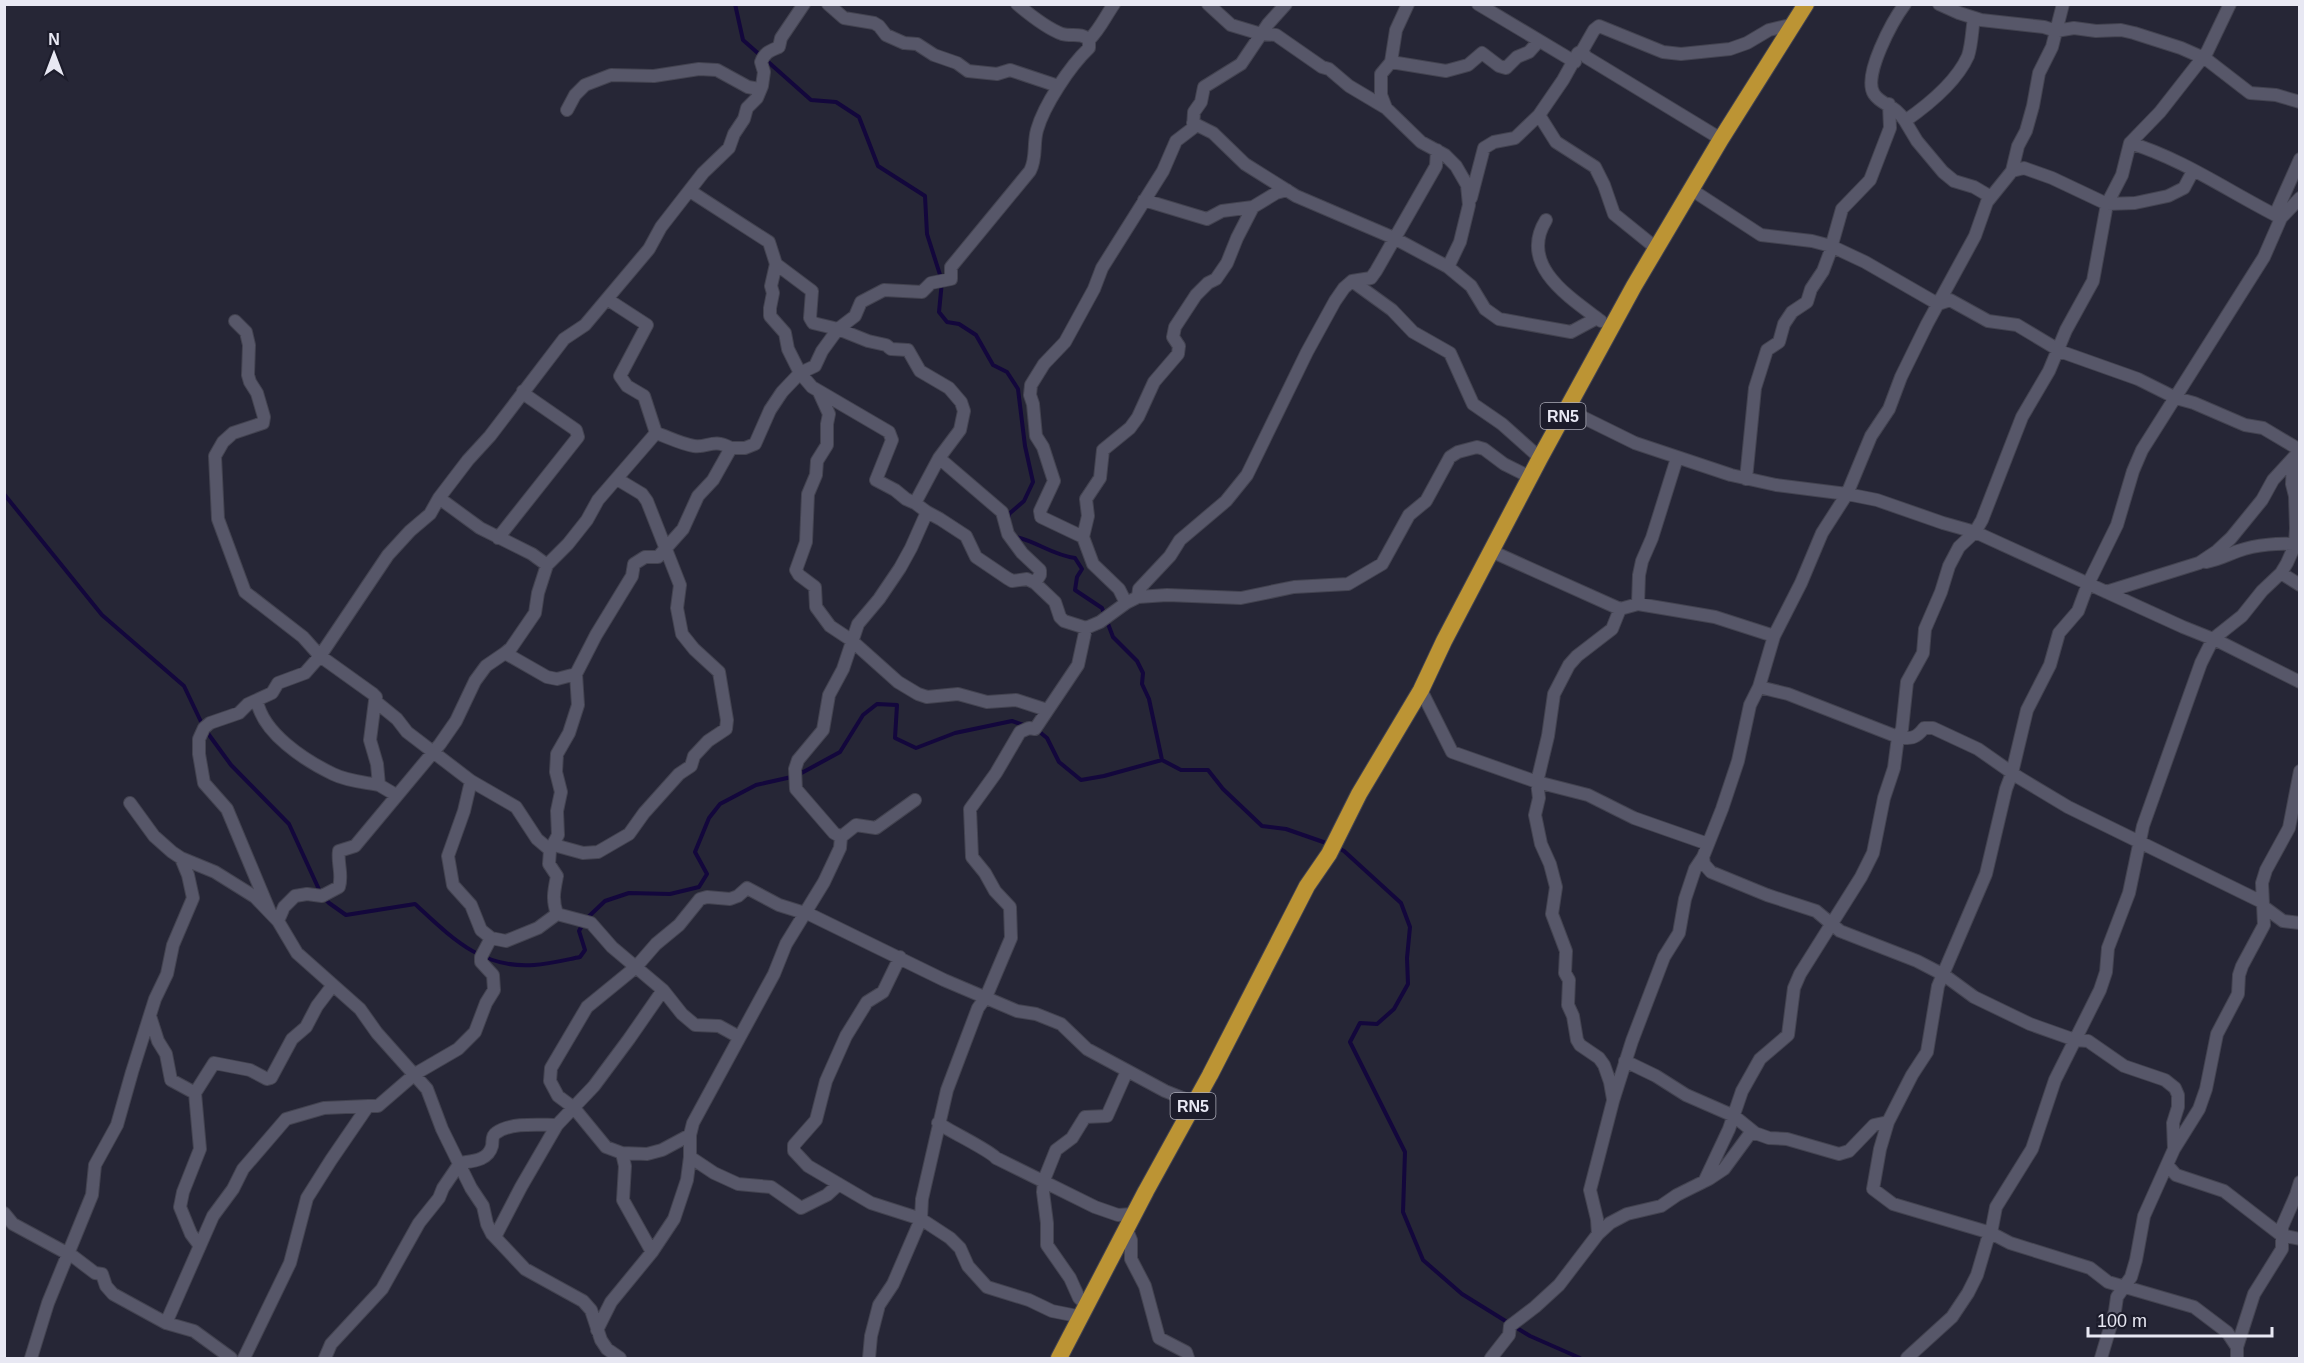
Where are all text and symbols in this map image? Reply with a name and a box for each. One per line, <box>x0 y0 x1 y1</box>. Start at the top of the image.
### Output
north arrow <box>24 24 84 84</box>
text: N <box>48 31 60 48</box>
road number: RN5 <box>1540 403 1586 429</box>
road number: RN5 <box>1170 1093 1216 1119</box>
scale bar <box>2088 1300 2272 1338</box>
text: 100 m <box>2097 1311 2147 1331</box>

